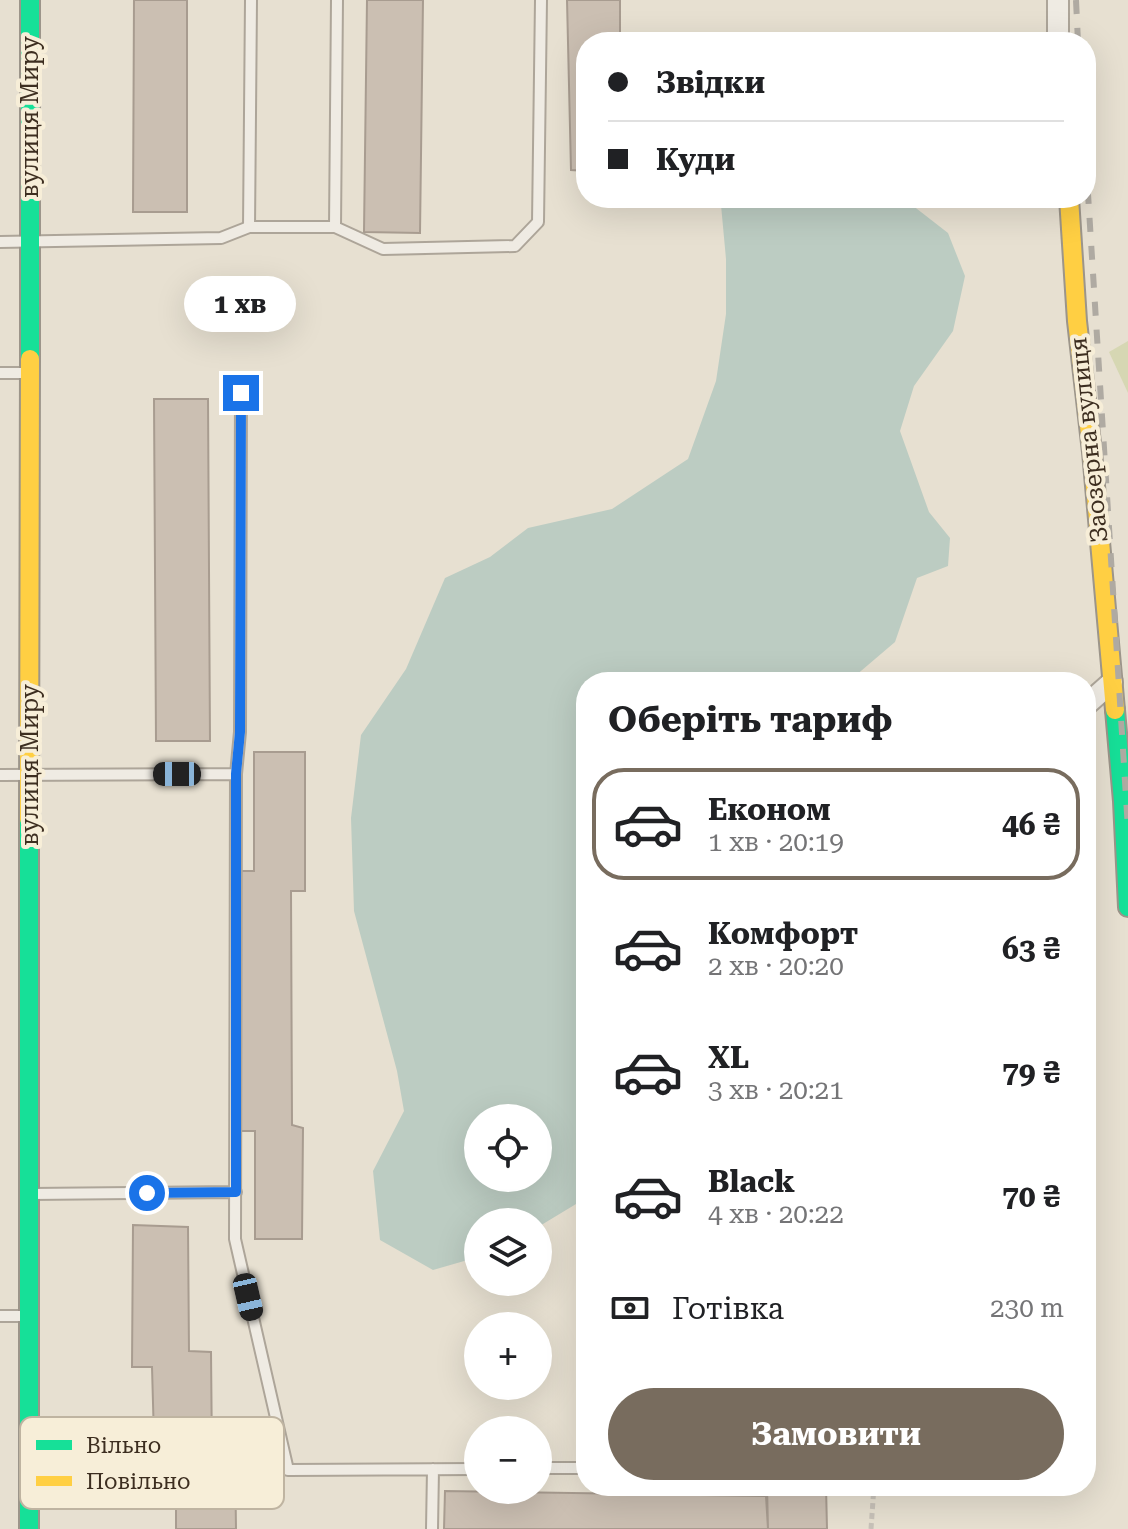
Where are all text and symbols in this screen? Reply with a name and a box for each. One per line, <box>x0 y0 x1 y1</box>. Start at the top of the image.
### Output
street label: вулиця Миру <box>16 35 44 198</box>
text: Звідки <box>656 65 765 100</box>
text: Куди <box>656 142 735 177</box>
callout: 1 хв <box>185 277 297 333</box>
text: 1 хв <box>214 289 266 319</box>
street label: Заозерна вулиця <box>1064 336 1114 544</box>
route end <box>223 375 259 411</box>
street label: вулиця Миру <box>16 683 44 846</box>
text: Оберіть тариф <box>608 699 893 741</box>
car <box>153 762 201 786</box>
icon: car <box>612 788 684 860</box>
text: Економ <box>708 792 831 827</box>
text: 46 ₴ <box>1002 807 1060 842</box>
text: 1 хв · 20:19 <box>708 827 844 857</box>
icon: car <box>612 912 684 984</box>
text: Комфорт <box>708 916 858 951</box>
text: 63 ₴ <box>1002 931 1060 966</box>
text: 2 хв · 20:20 <box>708 951 844 981</box>
icon: car <box>612 1036 684 1108</box>
text: XL <box>708 1040 749 1075</box>
text: 79 ₴ <box>1002 1055 1060 1090</box>
text: 3 хв · 20:21 <box>708 1075 844 1105</box>
map controls <box>464 1104 552 1504</box>
button: locate <box>464 1104 552 1192</box>
icon: car <box>612 1160 684 1232</box>
text: Black <box>708 1164 795 1199</box>
route start <box>129 1175 165 1211</box>
text: 70 ₴ <box>1002 1179 1060 1214</box>
text: 4 хв · 20:22 <box>708 1199 844 1229</box>
button: layers <box>464 1208 552 1296</box>
car <box>231 1271 265 1323</box>
icon: cash <box>608 1286 652 1330</box>
text: Готівка <box>672 1291 784 1326</box>
text: 230 m <box>990 1293 1064 1323</box>
button: + <box>464 1312 552 1400</box>
button: Замовити <box>608 1388 1064 1480</box>
button: − <box>464 1416 552 1504</box>
legend <box>20 1417 284 1509</box>
text: Вільно <box>86 1433 161 1458</box>
text: Повільно <box>86 1469 191 1494</box>

